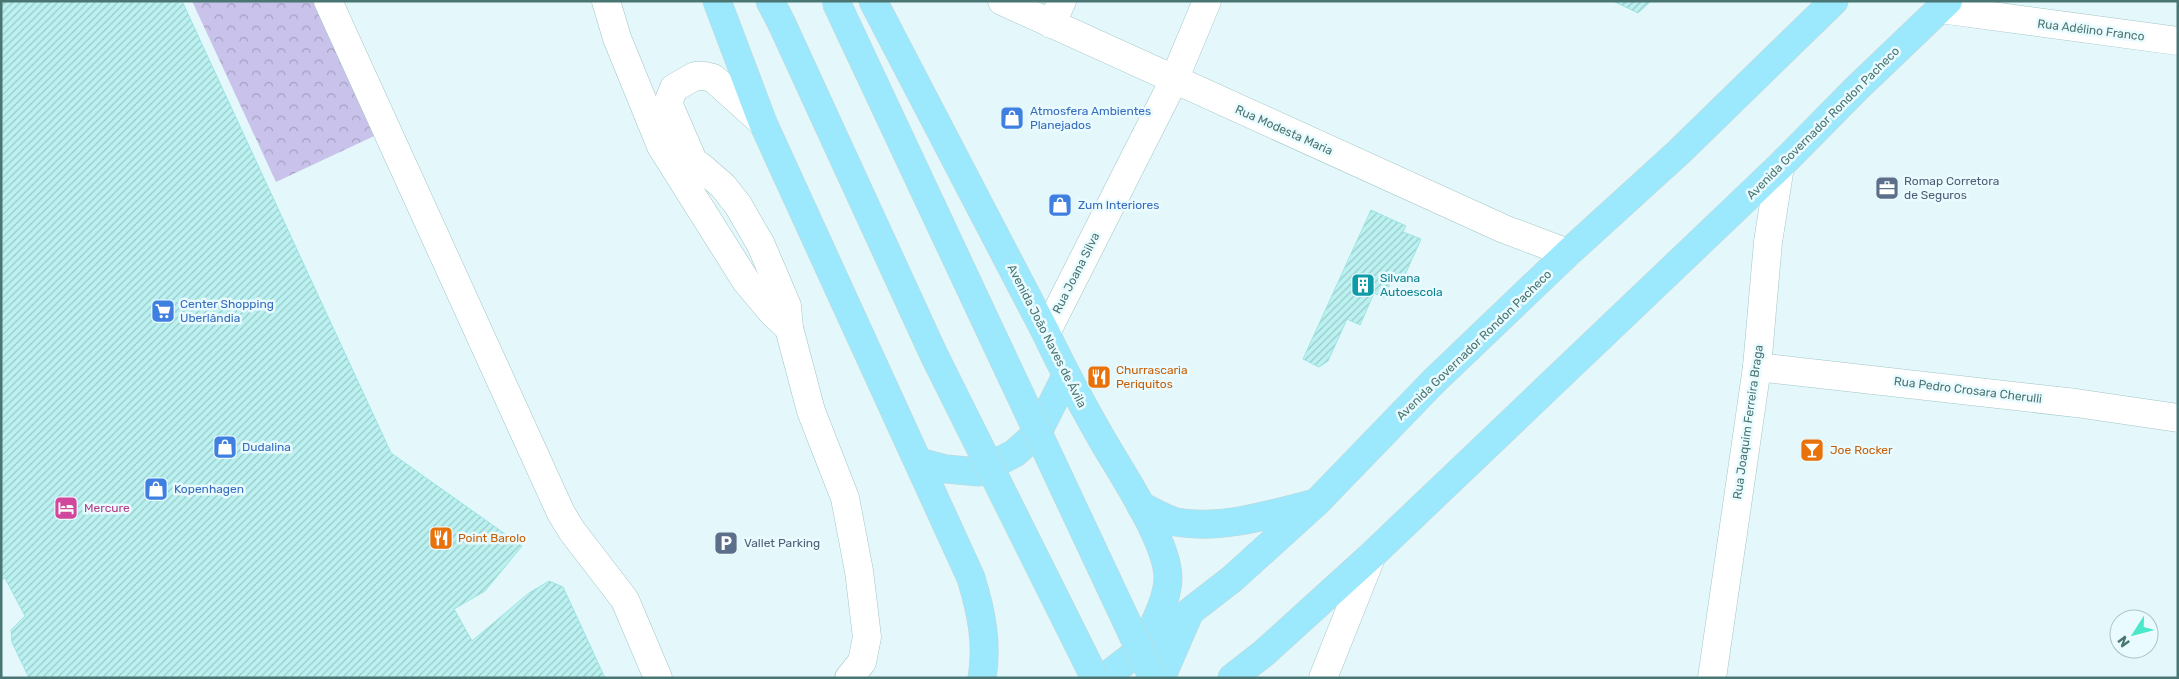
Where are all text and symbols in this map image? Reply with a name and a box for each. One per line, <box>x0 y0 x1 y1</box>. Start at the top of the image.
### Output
street label: Rua Adélino Franco <box>2037 16 2145 44</box>
street label: Avenida Governador Rondon Pacheco <box>1744 44 1902 202</box>
street label: Rua Modesta Maria <box>1233 102 1335 158</box>
place label: Atmosfera Ambientes Planejados <box>1030 104 1151 132</box>
shop icon: Atmosfera Ambientes Planejados <box>999 105 1025 131</box>
place label: Romap Corretora de Seguros <box>1904 174 1999 202</box>
office icon: Romap Corretora de Seguros <box>1874 175 1900 201</box>
shop icon: Zum Interiores <box>1047 192 1073 218</box>
place label: Zum Interiores <box>1078 198 1159 212</box>
street label: Rua Joana Silva <box>1050 230 1102 316</box>
street label: Avenida João Naves de Ávila <box>1005 262 1089 410</box>
street label: Avenida Governador Rondon Pacheco <box>1394 267 1554 423</box>
place label: Silvana Autoescola <box>1380 271 1443 299</box>
building icon: Silvana Autoescola <box>1350 272 1376 298</box>
place label: Center Shopping Uberlândia <box>180 297 274 325</box>
supermarket icon: Center Shopping Uberlândia <box>150 298 176 324</box>
street label: Rua Joaquim Ferreira Braga <box>1730 344 1766 500</box>
place label: Churrascaria Periquitos <box>1116 363 1188 391</box>
restaurant icon: Churrascaria Periquitos <box>1086 364 1112 390</box>
street label: Rua Pedro Crosara Cherulli <box>1893 374 2043 406</box>
shop icon: Dudalina <box>212 434 238 460</box>
bar icon: Joe Rocker <box>1799 437 1825 463</box>
place label: Dudalina <box>242 440 291 454</box>
place label: Joe Rocker <box>1830 443 1893 457</box>
shop icon: Kopenhagen <box>143 476 169 502</box>
place label: Kopenhagen <box>174 482 244 496</box>
hotel icon: Mercure <box>53 495 79 521</box>
place label: Mercure <box>84 501 130 515</box>
restaurant icon: Point Barolo <box>428 525 454 551</box>
parking icon: Vallet Parking <box>713 530 739 556</box>
place label: Point Barolo <box>458 531 526 545</box>
place label: Vallet Parking <box>744 536 820 550</box>
north arrow <box>2109 609 2159 659</box>
text: N <box>2114 632 2134 650</box>

